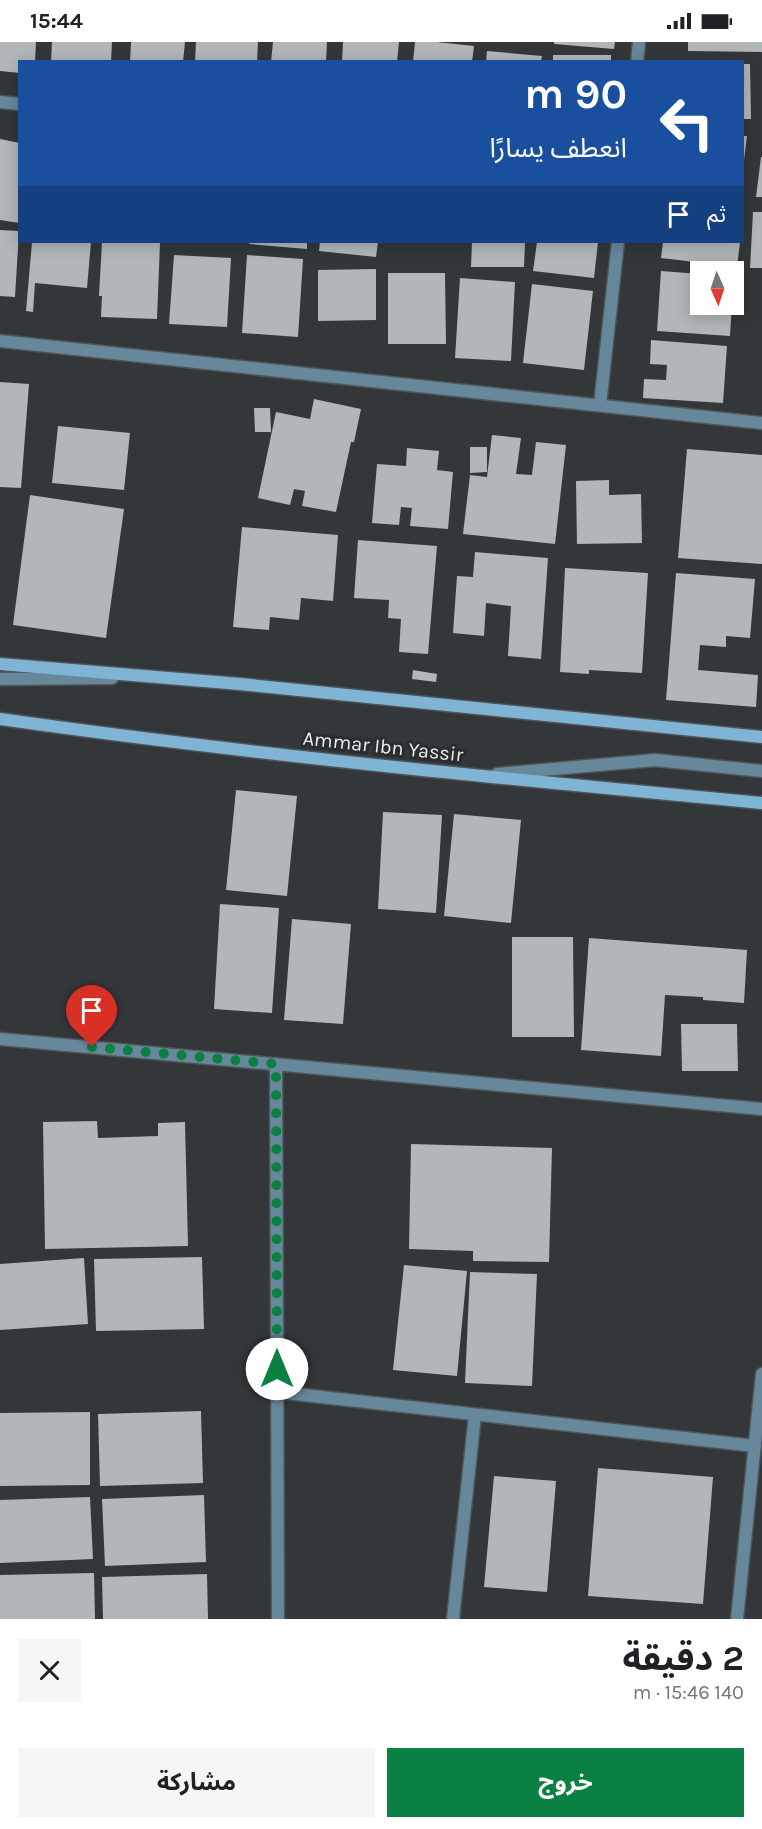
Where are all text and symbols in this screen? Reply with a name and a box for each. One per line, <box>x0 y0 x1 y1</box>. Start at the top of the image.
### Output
text: 15:44 <box>30 8 83 34</box>
text: 90 m <box>524 69 627 119</box>
icon: left <box>648 84 726 162</box>
text: انعطف يسارًا <box>489 132 627 164</box>
icon: arrive <box>662 198 695 231</box>
text: ثم <box>707 202 726 228</box>
north arrow <box>690 261 744 315</box>
map controls <box>690 261 744 315</box>
street label: Ammar Ibn Yassir <box>302 727 465 766</box>
pin <box>66 985 117 1047</box>
icon: arrive <box>75 994 108 1027</box>
position arrow <box>245 1337 309 1401</box>
text: 2 دقيقة <box>623 1637 744 1679</box>
button: close <box>18 1639 81 1702</box>
text: 140 m · 15:46 <box>633 1681 744 1704</box>
button: مشاركة <box>18 1748 375 1817</box>
button: خروج <box>387 1748 744 1817</box>

